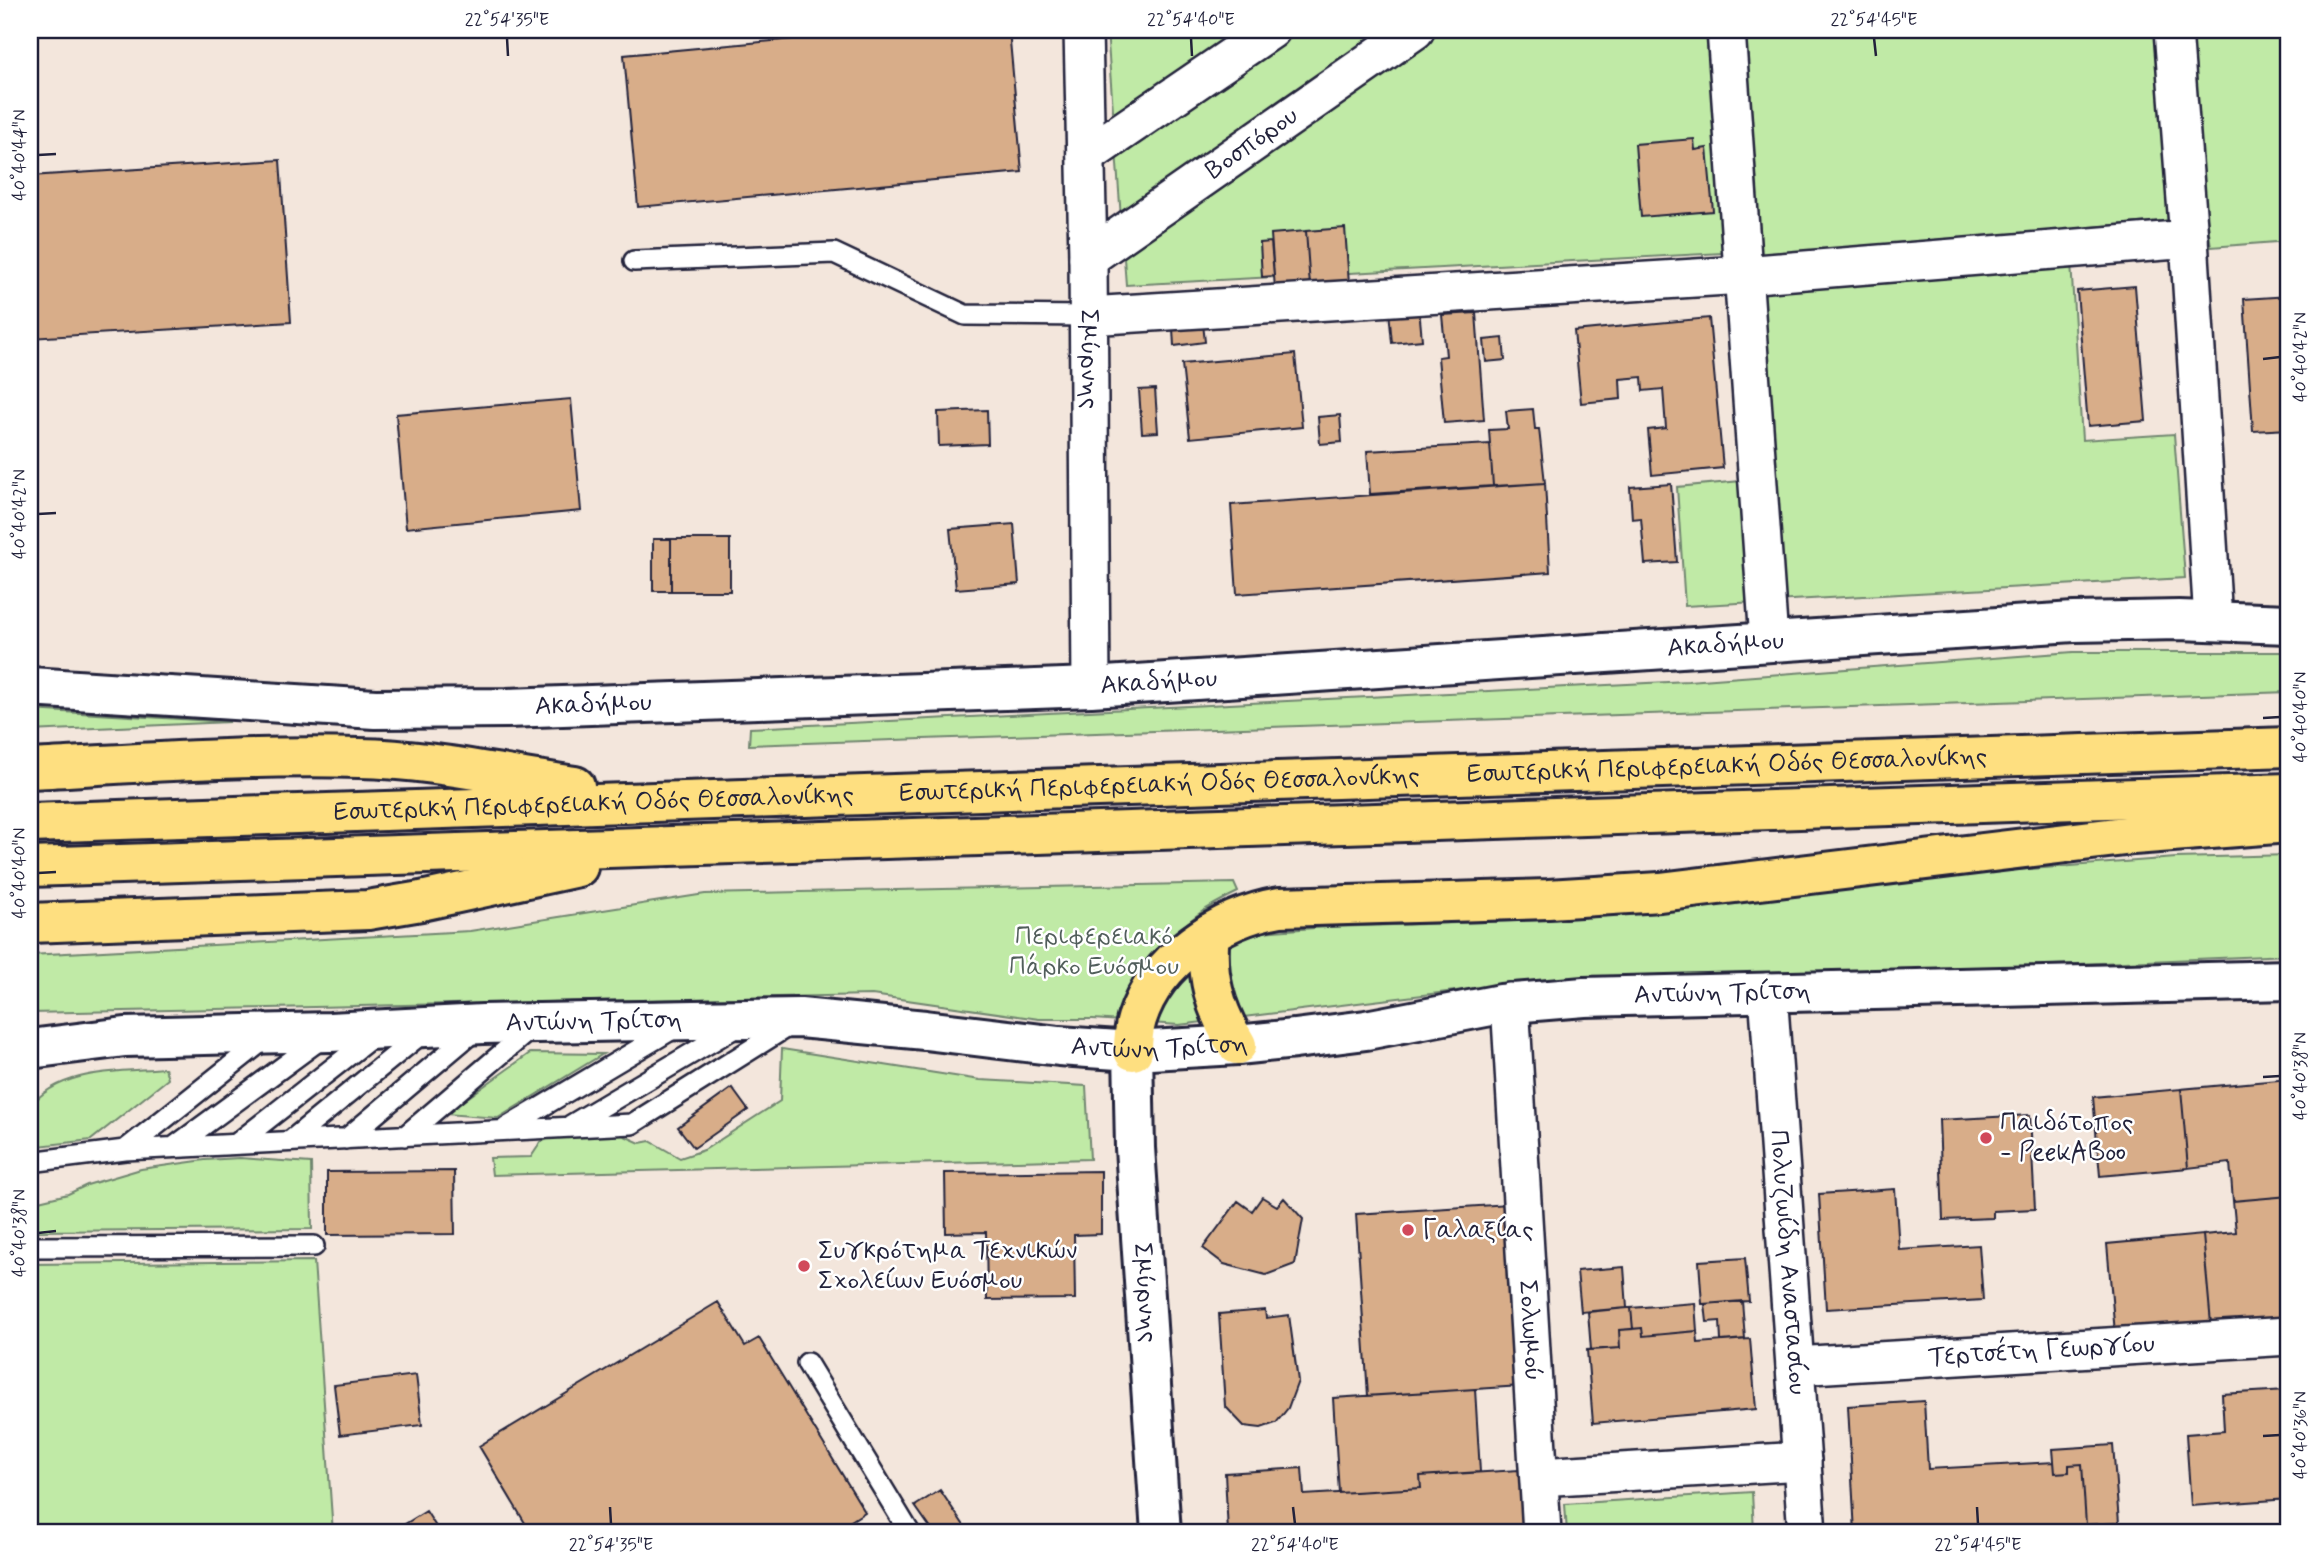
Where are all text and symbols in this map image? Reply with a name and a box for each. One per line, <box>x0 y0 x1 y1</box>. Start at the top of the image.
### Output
text: 22°54'35"E <box>465 8 549 32</box>
text: 22°54'40"E <box>1147 8 1235 32</box>
text: 22°54'45"E <box>1830 8 1918 32</box>
street label: Βοσπόρου <box>1199 99 1305 188</box>
text: 40°40'44"N <box>8 109 32 201</box>
street label: Σμύρνης <box>1071 309 1106 409</box>
text: 40°40'42"N <box>2289 312 2313 402</box>
text: 40°40'42"N <box>8 469 32 559</box>
street label: Ακαδήμου <box>1666 624 1785 666</box>
street label: Ακαδήμου <box>1099 662 1218 703</box>
text: 40°40'40"N <box>2289 672 2313 762</box>
street label: Ακαδήμου <box>534 686 652 724</box>
street label: Εσωτερική Περιφερειακή Οδός Θεσσαλονίκης <box>1466 740 1988 792</box>
street label: Εσωτερική Περιφερειακή Οδός Θεσσαλονίκης <box>899 759 1420 811</box>
street label: Εσωτερική Περιφερειακή Οδός Θεσσαλονίκης <box>333 778 854 830</box>
text: 40°40'40"N <box>8 828 32 918</box>
park label: Περιφερειακό Πάρκο Ευόσμου <box>1009 920 1179 984</box>
street label: Αντώνη Τρίτση <box>1634 975 1811 1013</box>
street label: Αντώνη Τρίτση <box>505 1003 683 1041</box>
street label: Αντώνη Τρίτση <box>1070 1027 1249 1068</box>
text: 40°40'38"N <box>2289 1032 2313 1120</box>
place label: Παιδότοπος - PeekABoo <box>2000 1106 2133 1170</box>
street label: Πολυζωίδη Αναστασίου <box>1761 1129 1814 1396</box>
marker: Παιδότοπος - PeekABoo <box>1978 1130 1994 1146</box>
text: 40°40'38"N <box>8 1189 32 1277</box>
place label: Γαλαξίας <box>1422 1213 1534 1247</box>
marker: Γαλαξίας <box>1400 1222 1416 1238</box>
place label: Συγκρότημα Τεχνικών Σχολείων Ευόσμου <box>818 1234 1077 1298</box>
street label: Σμύρνης <box>1124 1242 1165 1344</box>
marker: Συγκρότημα Τεχνικών Σχολείων Ευόσμου <box>796 1258 812 1274</box>
street label: Σολωμού <box>1510 1279 1550 1382</box>
street label: Τερτσέτη Γεωργίου <box>1927 1327 2156 1375</box>
text: 40°40'36"N <box>2289 1391 2313 1479</box>
text: 22°54'35"E <box>569 1533 653 1557</box>
text: 22°54'40"E <box>1251 1533 1339 1557</box>
text: 22°54'45"E <box>1934 1533 2022 1557</box>

